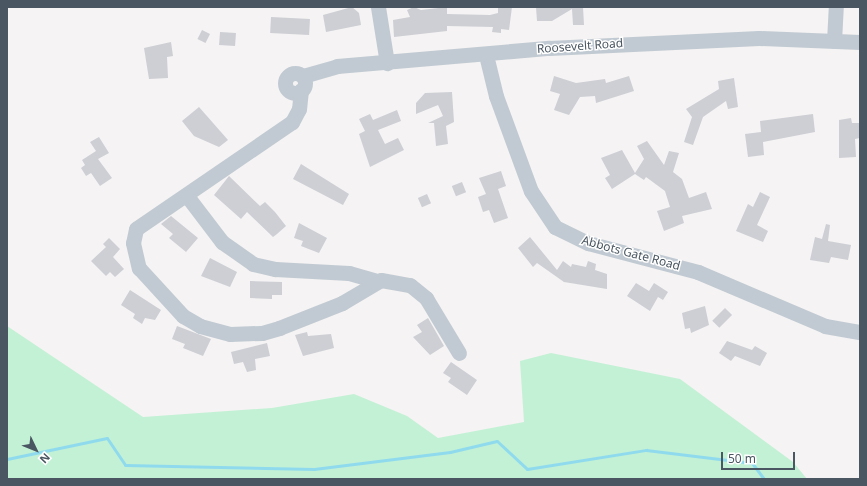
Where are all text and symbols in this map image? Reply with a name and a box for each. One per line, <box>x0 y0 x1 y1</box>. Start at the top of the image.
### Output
street label: Roosevelt Road <box>536 36 624 56</box>
street label: Abbots Gate Road <box>580 233 682 273</box>
north arrow <box>16 430 56 470</box>
scale bar <box>723 444 797 470</box>
text: N <box>37 450 54 467</box>
text: 50 m <box>728 450 756 467</box>

